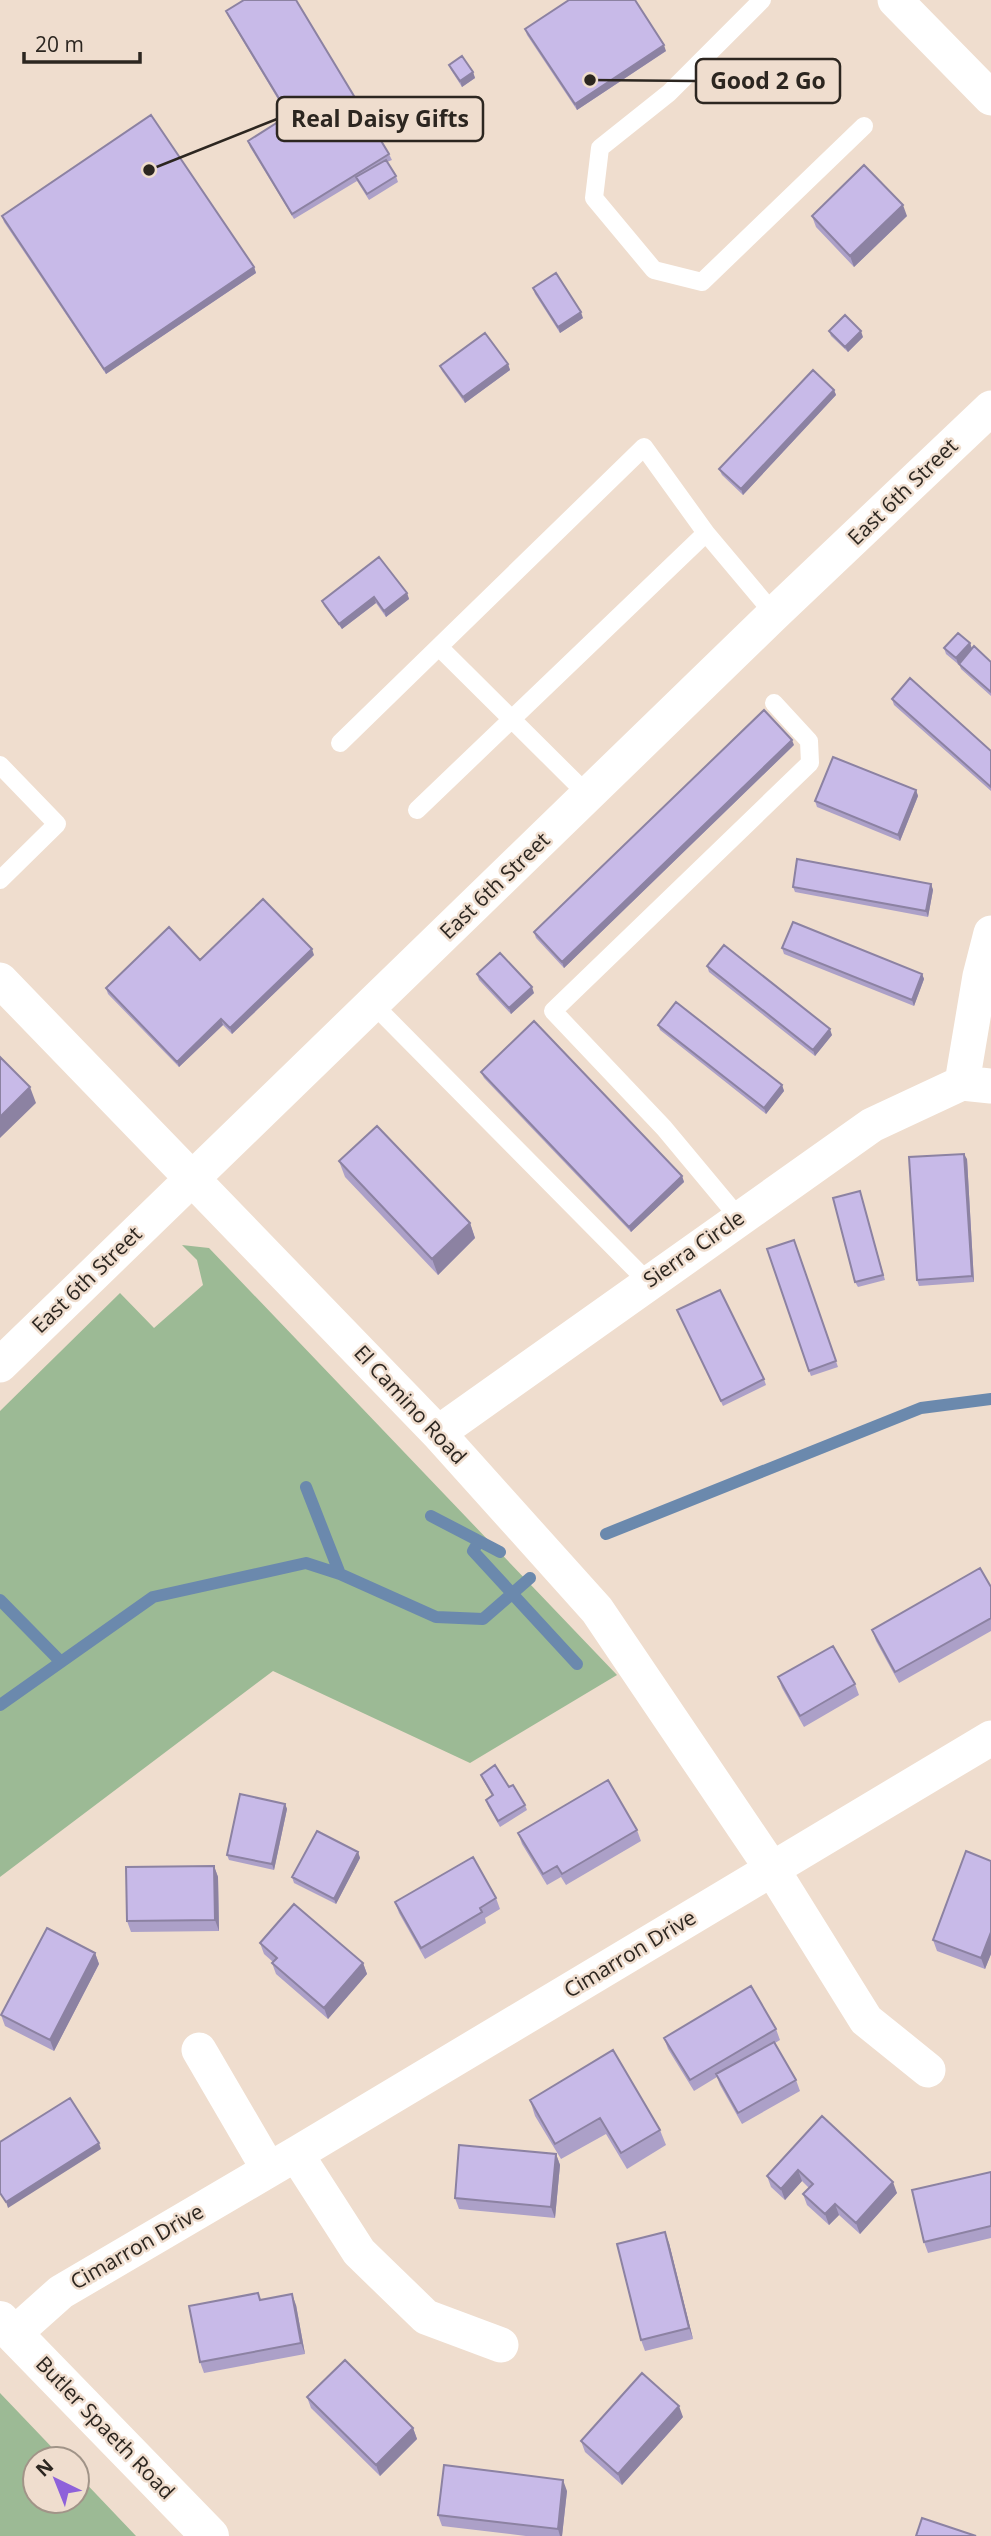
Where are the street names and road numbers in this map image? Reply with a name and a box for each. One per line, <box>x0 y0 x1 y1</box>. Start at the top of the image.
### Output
street label: East 6th Street <box>841 432 963 551</box>
street label: East 6th Street <box>433 826 555 945</box>
street label: Sierra Circle <box>637 1203 749 1293</box>
street label: East 6th Street <box>25 1220 147 1339</box>
street label: El Camino Road <box>348 1339 473 1470</box>
street label: Cimarron Drive <box>558 1903 701 2004</box>
street label: Cimarron Drive <box>65 2197 208 2296</box>
street label: Butler Spaeth Road <box>30 2350 181 2505</box>

